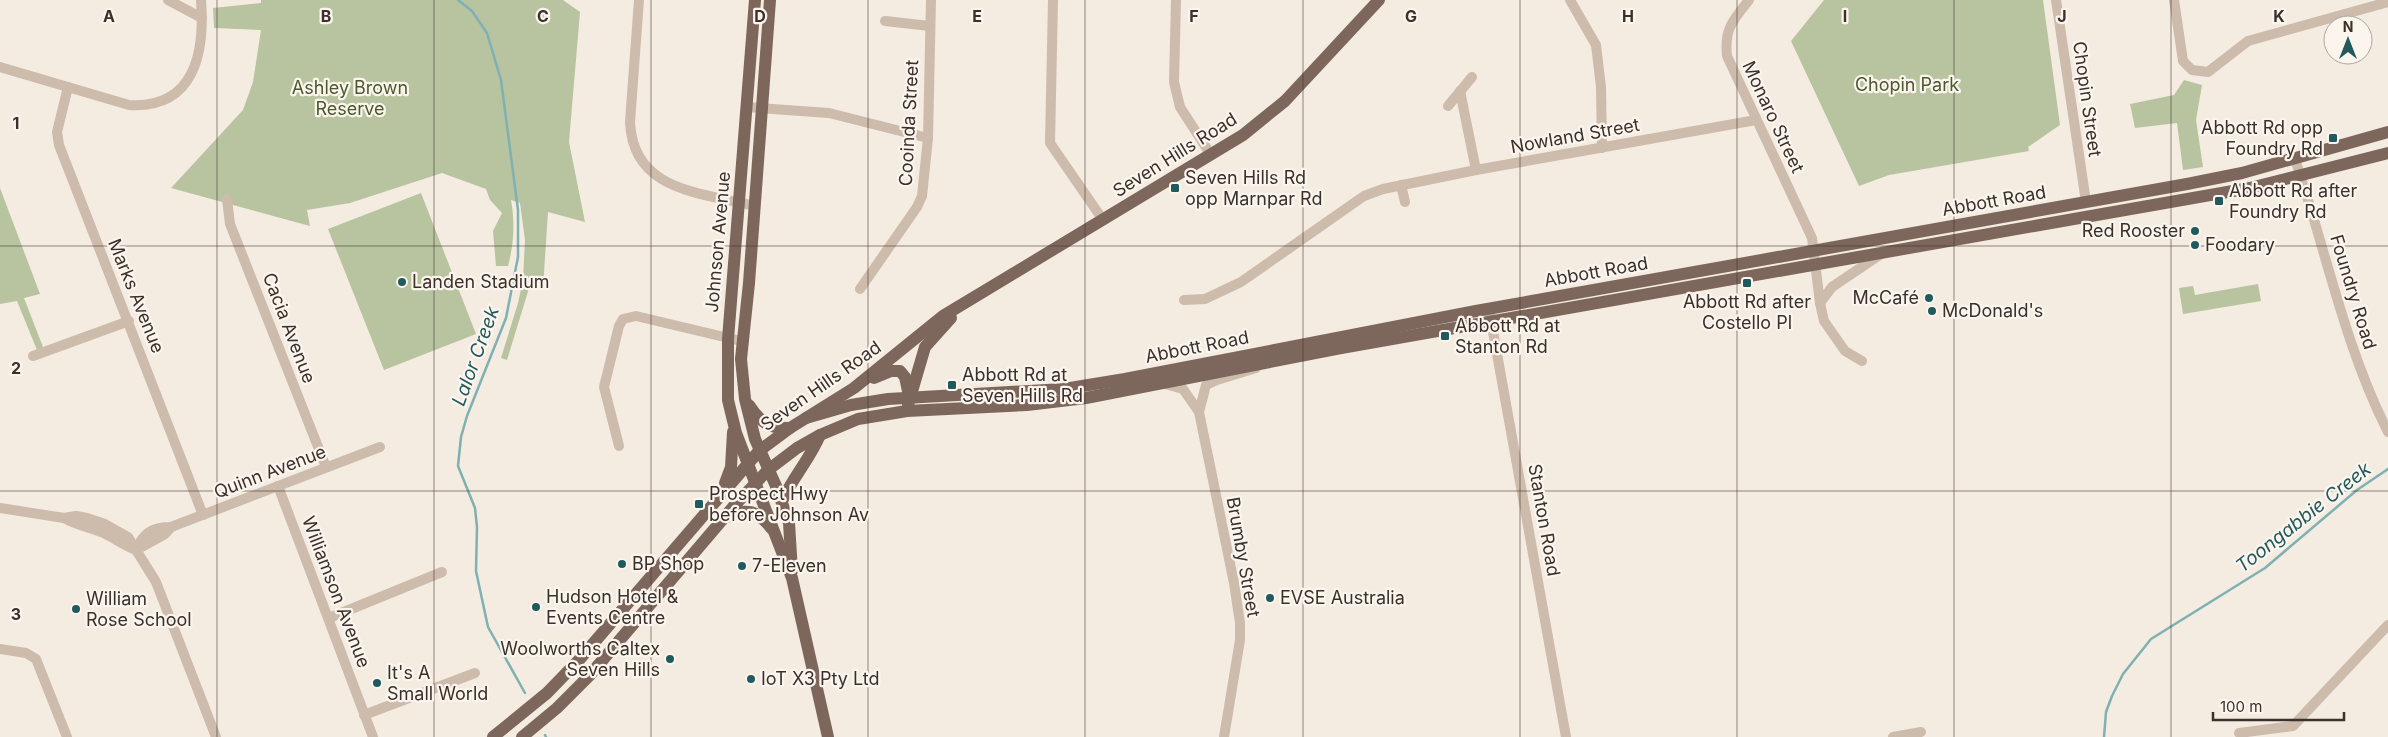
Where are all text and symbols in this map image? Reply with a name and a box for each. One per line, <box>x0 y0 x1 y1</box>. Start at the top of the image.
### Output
text: A <box>103 6 115 26</box>
text: B <box>321 6 331 26</box>
text: C <box>537 6 549 26</box>
text: D <box>754 6 766 26</box>
text: E <box>972 6 982 26</box>
text: F <box>1189 6 1199 26</box>
text: G <box>1405 6 1417 26</box>
text: H <box>1622 6 1634 26</box>
text: I <box>1843 6 1847 26</box>
text: J <box>2057 6 2067 26</box>
text: K <box>2273 6 2285 26</box>
north arrow <box>2323 15 2373 65</box>
text: N <box>2343 18 2353 35</box>
street label: Chopin Street <box>2069 40 2106 158</box>
street label: Monaro Street <box>1738 58 1809 176</box>
street label: Cooinda Street <box>895 59 922 187</box>
park label: Chopin Park <box>1855 74 1959 95</box>
park label: Ashley Brown Reserve <box>292 77 408 119</box>
street label: Seven Hills Road <box>1109 108 1241 201</box>
text: 1 <box>13 113 19 133</box>
street label: Nowland Street <box>1509 114 1641 157</box>
place label: Abbott Rd opp Foundry Rd <box>2201 117 2323 159</box>
marker: Abbott Rd opp Foundry Rd <box>2327 132 2339 144</box>
place label: Seven Hills Rd opp Marnpar Rd <box>1185 167 1322 209</box>
street label: Johnson Avenue <box>701 171 734 313</box>
place label: Abbott Rd after Foundry Rd <box>2229 180 2357 222</box>
street label: Abbott Road <box>1940 181 2047 220</box>
marker: Seven Hills Rd opp Marnpar Rd <box>1169 182 1181 194</box>
marker: Abbott Rd after Foundry Rd <box>2213 195 2225 207</box>
place label: Red Rooster <box>2082 220 2185 241</box>
marker: Red Rooster <box>2189 225 2201 237</box>
street label: Foundry Road <box>2326 232 2381 352</box>
place label: Foodary <box>2205 234 2275 255</box>
street label: Marks Avenue <box>104 236 169 356</box>
marker: Foodary <box>2189 239 2201 251</box>
street label: Abbott Road <box>1542 252 1649 291</box>
street label: Cacia Avenue <box>259 270 320 386</box>
place label: Landen Stadium <box>412 271 550 292</box>
marker: Landen Stadium <box>396 276 408 288</box>
marker: Abbott Rd after Costello Pl <box>1741 277 1753 289</box>
place label: McCafé <box>1853 287 1919 308</box>
place label: Abbott Rd after Costello Pl <box>1683 291 1811 333</box>
marker: McCafé <box>1923 292 1935 304</box>
place label: McDonald's <box>1942 300 2043 321</box>
water label: Lalor Creek <box>447 303 504 409</box>
marker: McDonald's <box>1926 305 1938 317</box>
place label: Abbott Rd at Stanton Rd <box>1455 315 1560 357</box>
street label: Abbott Road <box>1143 326 1250 367</box>
marker: Abbott Rd at Stanton Rd <box>1439 330 1451 342</box>
street label: Seven Hills Road <box>756 336 885 435</box>
text: 2 <box>11 358 21 378</box>
place label: Abbott Rd at Seven Hills Rd <box>962 364 1083 406</box>
marker: Abbott Rd at Seven Hills Rd <box>946 379 958 391</box>
street label: Quinn Avenue <box>211 441 329 503</box>
water label: Toongabbie Creek <box>2231 457 2376 577</box>
street label: Stanton Road <box>1524 462 1565 578</box>
place label: Prospect Hwy before Johnson Av <box>709 483 869 525</box>
street label: Brumby Street <box>1223 495 1264 619</box>
marker: Prospect Hwy before Johnson Av <box>693 498 705 510</box>
street label: Williamson Avenue <box>298 513 375 670</box>
place label: BP Shop <box>632 553 704 574</box>
place label: 7-Eleven <box>752 555 827 576</box>
marker: BP Shop <box>616 558 628 570</box>
marker: 7-Eleven <box>736 560 748 572</box>
place label: Hudson Hotel & Events Centre <box>546 586 679 628</box>
place label: EVSE Australia <box>1280 587 1405 608</box>
place label: William Rose School <box>86 588 192 630</box>
marker: EVSE Australia <box>1264 592 1276 604</box>
marker: Hudson Hotel & Events Centre <box>530 601 542 613</box>
marker: William Rose School <box>70 603 82 615</box>
text: 3 <box>11 604 21 624</box>
place label: Woolworths Caltex Seven Hills <box>500 638 660 680</box>
marker: Woolworths Caltex Seven Hills <box>664 653 676 665</box>
place label: It's A Small World <box>387 662 488 704</box>
place label: IoT X3 Pty Ltd <box>761 668 879 689</box>
marker: IoT X3 Pty Ltd <box>745 673 757 685</box>
marker: It's A Small World <box>371 677 383 689</box>
scale bar <box>2213 690 2344 722</box>
text: 100 m <box>2220 697 2262 716</box>

